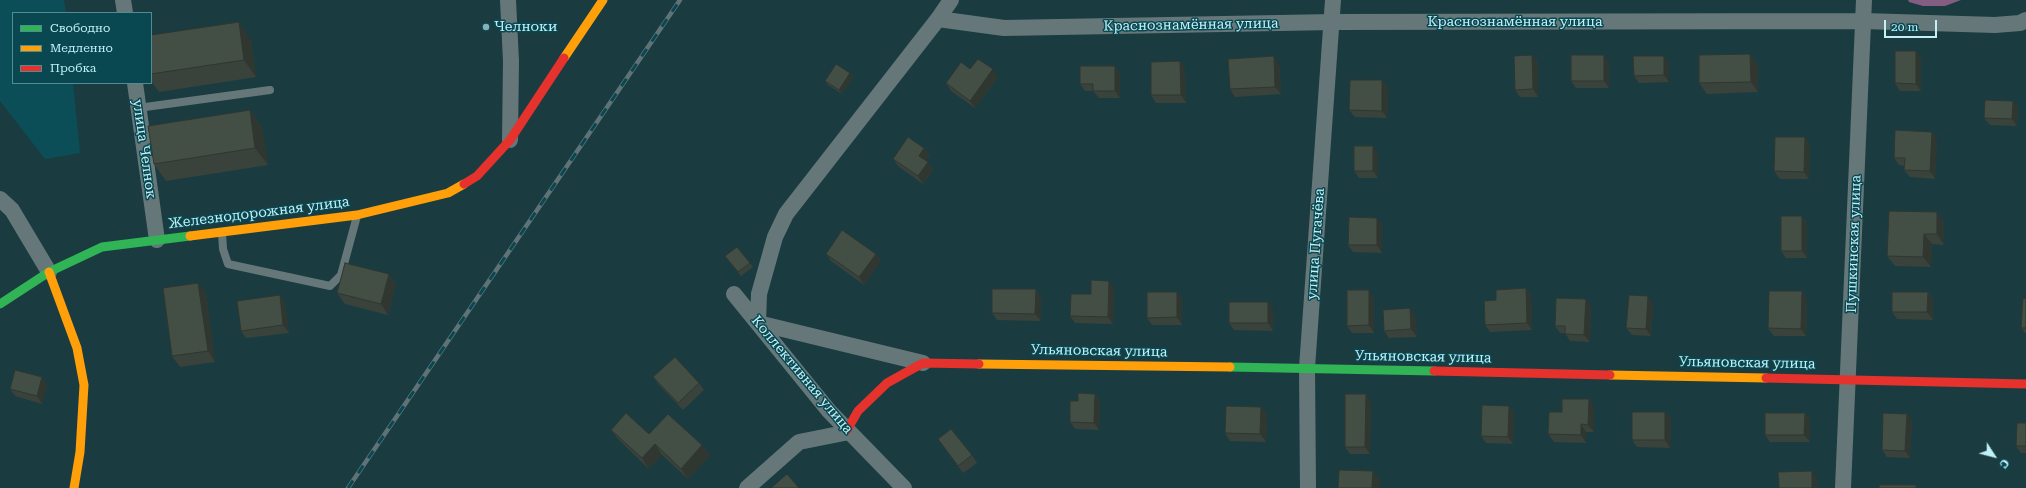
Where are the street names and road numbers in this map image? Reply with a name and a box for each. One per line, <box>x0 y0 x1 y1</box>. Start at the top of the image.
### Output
street label: Краснознамённая улица <box>1427 14 1603 30</box>
street label: Краснознамённая улица <box>1103 15 1279 35</box>
street label: улица Челнок <box>129 98 159 200</box>
street label: Пушкинская улица <box>1843 175 1865 313</box>
street label: улица Пугачёва <box>1304 188 1328 300</box>
street label: Железнодорожная улица <box>168 194 350 232</box>
street label: Коллективная улица <box>748 313 856 437</box>
street label: Ульяновская улица <box>1031 341 1167 361</box>
street label: Ульяновская улица <box>1355 347 1491 367</box>
street label: Ульяновская улица <box>1679 353 1815 373</box>

